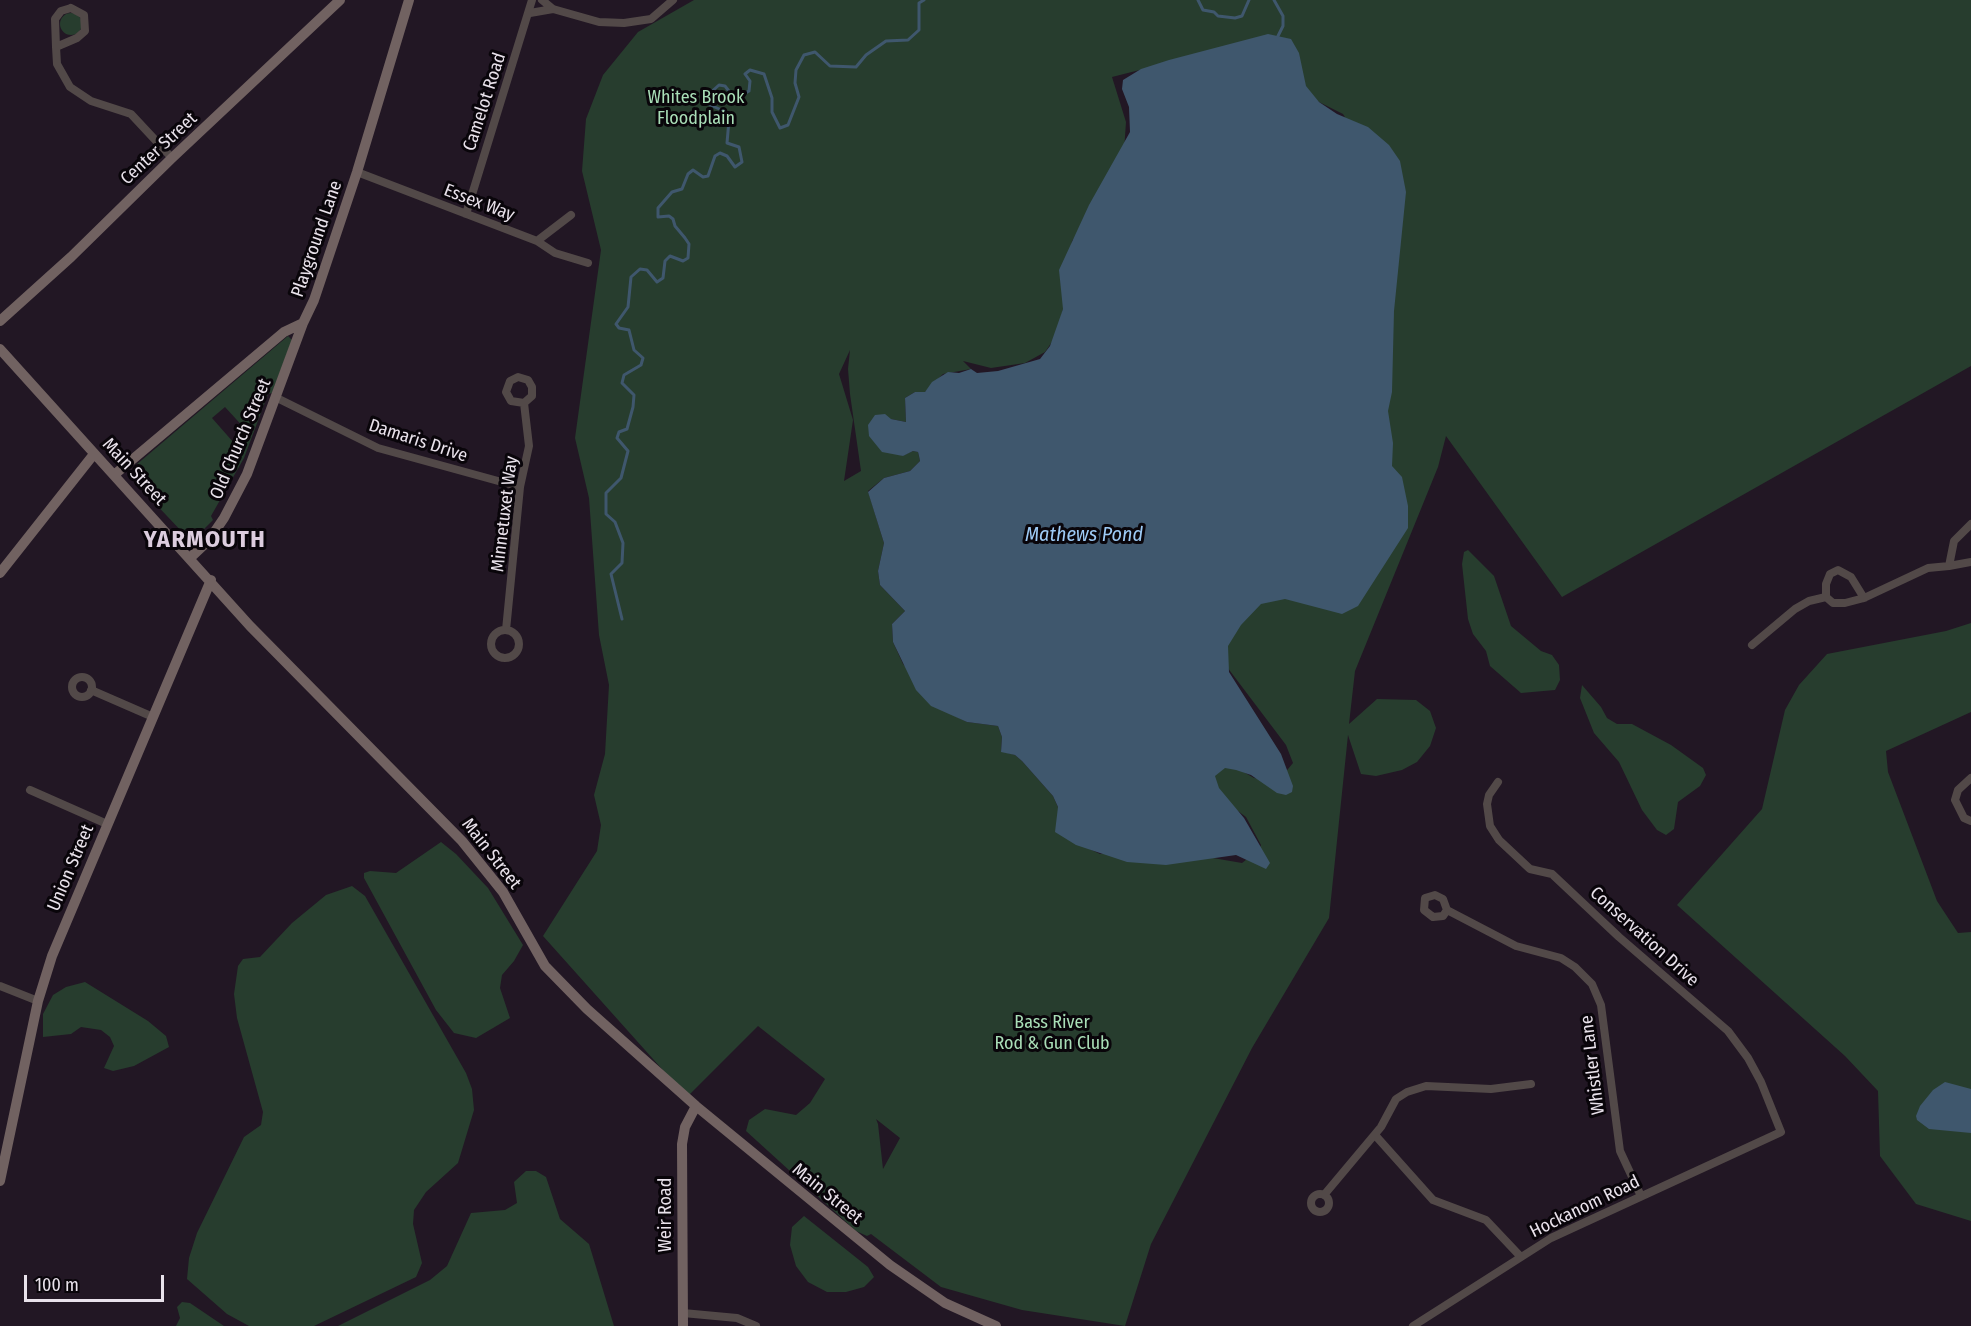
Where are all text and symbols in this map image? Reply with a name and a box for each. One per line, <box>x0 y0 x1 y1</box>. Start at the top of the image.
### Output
street label: Camelot Road <box>459 50 511 154</box>
park label: Whites Brook Floodplain <box>648 87 744 130</box>
street label: Center Street <box>116 108 202 190</box>
street label: Playground Lane <box>287 178 347 300</box>
street label: Essex Way <box>441 180 517 226</box>
street label: Old Church Street <box>206 375 276 503</box>
street label: Damaris Drive <box>366 415 470 467</box>
street label: Main Street <box>97 434 171 510</box>
street label: Minnetuxet Way <box>487 455 523 573</box>
water label: Mathews Pond <box>1025 523 1143 547</box>
district label: YARMOUTH <box>144 526 266 554</box>
street label: Main Street <box>457 814 525 894</box>
street label: Union Street <box>43 821 99 915</box>
street label: Conservation Drive <box>1585 883 1703 991</box>
park label: Bass River Rod & Gun Club <box>994 1012 1110 1054</box>
street label: Whistler Lane <box>1576 1014 1610 1116</box>
street label: Main Street <box>788 1159 866 1229</box>
street label: Hockanom Road <box>1527 1171 1643 1243</box>
street label: Weir Road <box>655 1178 677 1252</box>
scale bar <box>27 1263 166 1301</box>
text: 100 m <box>35 1274 79 1296</box>

